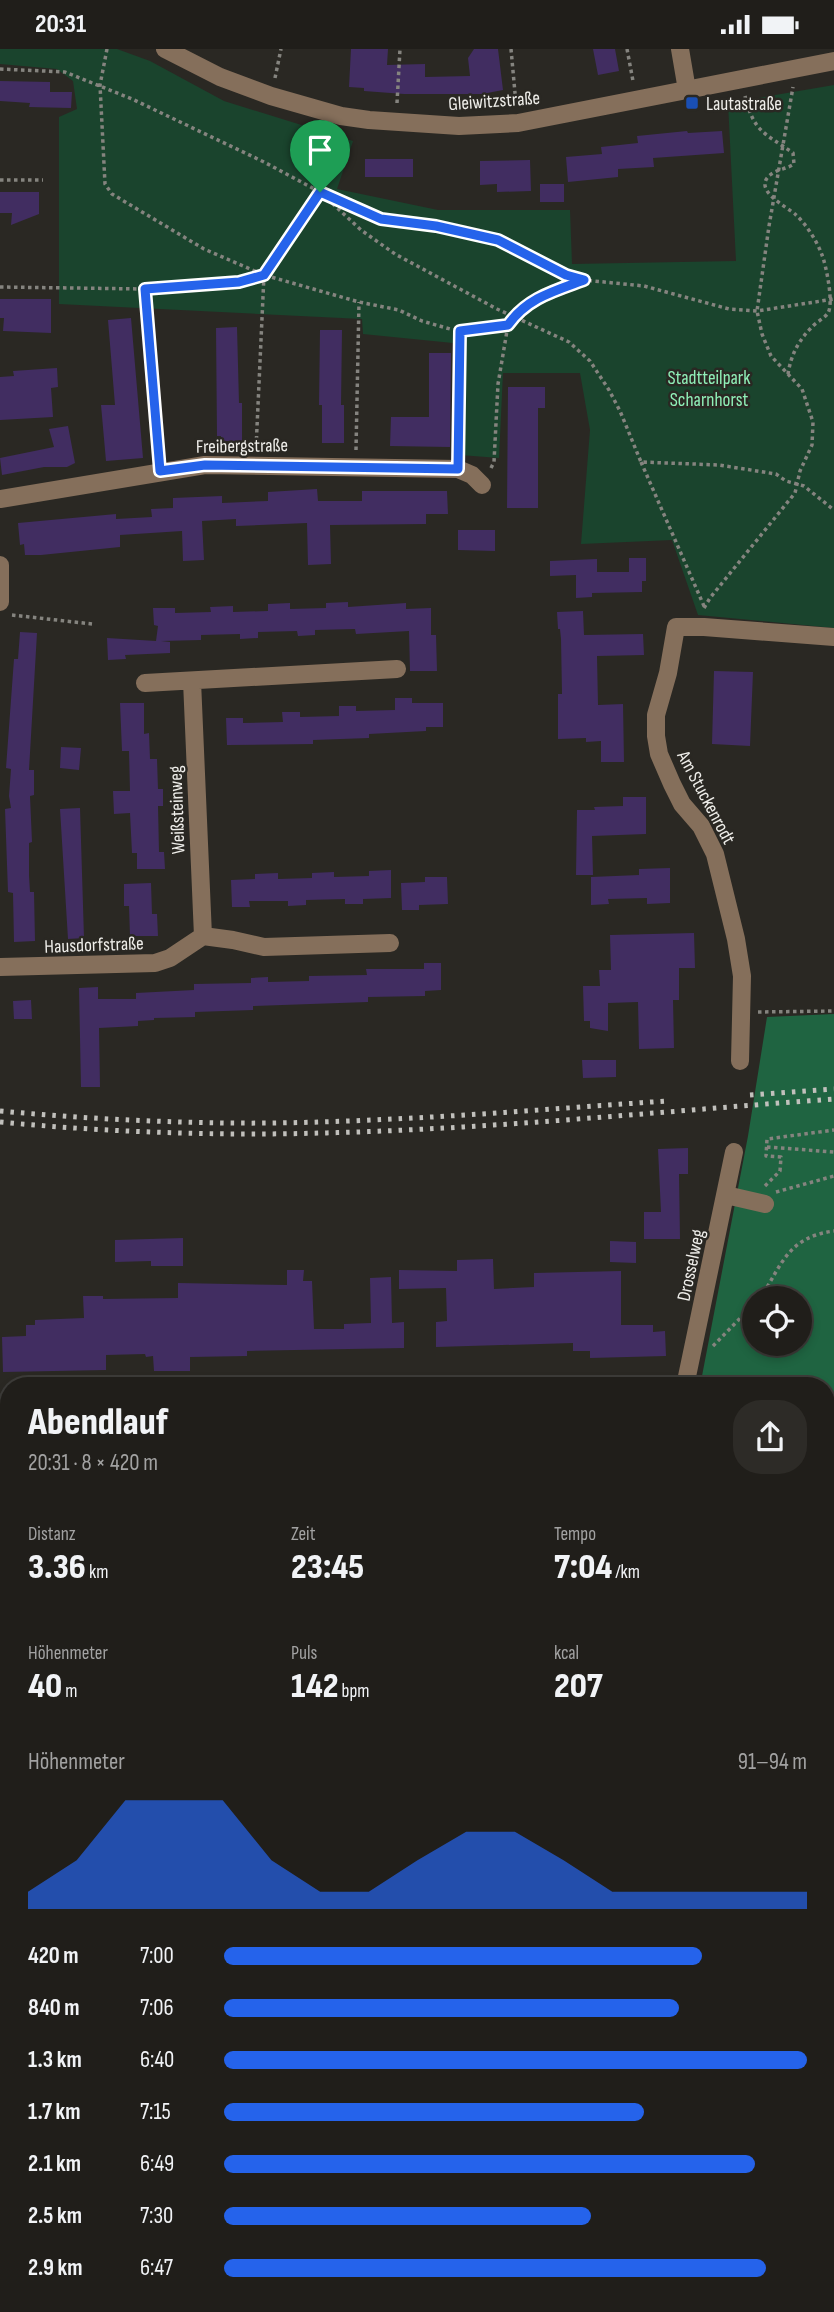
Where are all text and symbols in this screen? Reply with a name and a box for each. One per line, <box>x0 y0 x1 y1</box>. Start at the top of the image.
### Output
text: 20:31 <box>35 9 86 40</box>
street label: Gleiwitzstraße <box>447 87 541 116</box>
place label: Lautastraße <box>706 93 782 116</box>
marker: Lautastraße <box>684 95 700 111</box>
pin <box>290 120 350 192</box>
icon: arrive <box>301 131 339 169</box>
park label: Stadtteilpark Scharnhorst <box>667 367 751 412</box>
street label: Freibergstraße <box>196 434 288 459</box>
street label: Am Stuckenrodt <box>671 746 740 849</box>
street label: Weißsteinweg <box>164 765 191 855</box>
street label: Hausdorfstraße <box>44 932 144 959</box>
street label: Drosselweg <box>673 1227 710 1303</box>
map controls <box>742 1286 812 1356</box>
button: locate <box>742 1286 812 1356</box>
text: Abendlauf <box>28 1400 168 1445</box>
button: share <box>733 1400 807 1474</box>
text: 20:31 · 8 × 420 m <box>28 1449 158 1477</box>
text: Distanz <box>28 1523 76 1546</box>
text: Zeit <box>291 1523 315 1546</box>
text: Tempo <box>554 1523 596 1546</box>
text: 3.36 <box>28 1546 86 1589</box>
text: 23:45 <box>291 1546 364 1589</box>
text: 7:04 <box>554 1546 612 1589</box>
text: km <box>86 1561 108 1584</box>
text: /km <box>612 1561 640 1584</box>
text: Höhenmeter <box>28 1642 108 1665</box>
text: Puls <box>291 1642 317 1665</box>
text: kcal <box>554 1642 579 1665</box>
text: 40 <box>28 1665 62 1708</box>
text: 142 <box>291 1665 339 1708</box>
text: 207 <box>554 1665 603 1708</box>
text: m <box>62 1680 77 1703</box>
text: bpm <box>339 1680 370 1703</box>
text: Höhenmeter <box>28 1748 125 1776</box>
text: 91–94 m <box>738 1748 807 1776</box>
text: 420 m <box>28 1942 79 1970</box>
text: 7:00 <box>140 1942 174 1970</box>
text: 840 m <box>28 1994 80 2022</box>
text: 7:06 <box>140 1994 174 2022</box>
text: 1.3 km <box>28 2046 82 2074</box>
text: 6:40 <box>140 2046 174 2074</box>
text: 1.7 km <box>28 2098 81 2126</box>
text: 7:15 <box>140 2098 171 2126</box>
text: 2.1 km <box>28 2150 81 2178</box>
text: 6:49 <box>140 2150 174 2178</box>
text: 2.5 km <box>28 2202 82 2230</box>
text: 7:30 <box>140 2202 173 2230</box>
text: 2.9 km <box>28 2254 82 2282</box>
text: 6:47 <box>140 2254 173 2282</box>

